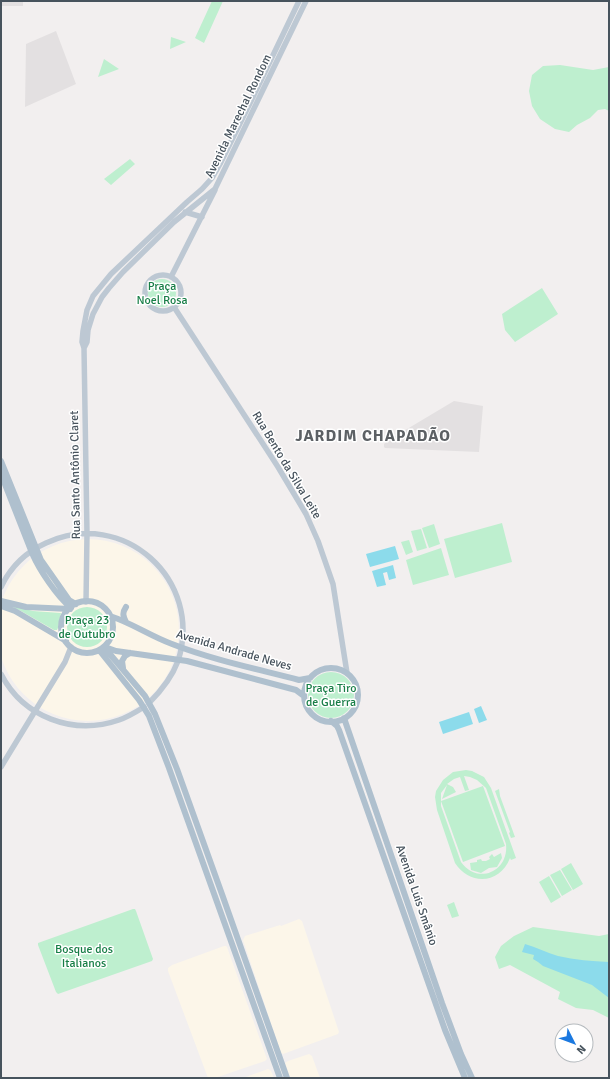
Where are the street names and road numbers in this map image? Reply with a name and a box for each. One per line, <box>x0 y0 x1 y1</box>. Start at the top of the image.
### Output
street label: Avenida Marechal Rondom <box>202 52 275 181</box>
street label: Rua Bento da Silva Leite <box>249 409 325 522</box>
street label: Rua Santo Antônio Claret <box>67 411 84 539</box>
street label: Avenida Andrade Neves <box>174 627 293 674</box>
street label: Avenida Luis Smânio <box>392 843 441 947</box>

